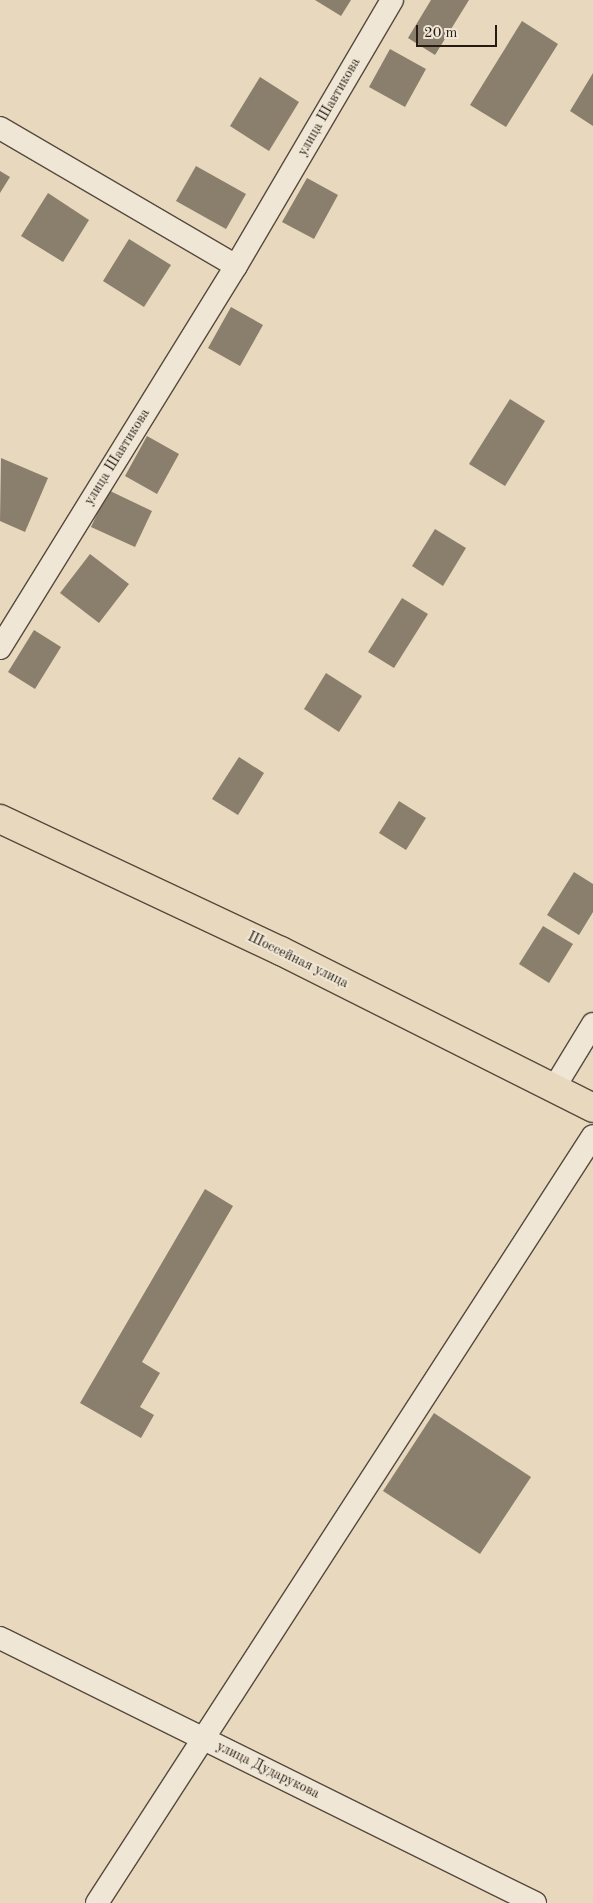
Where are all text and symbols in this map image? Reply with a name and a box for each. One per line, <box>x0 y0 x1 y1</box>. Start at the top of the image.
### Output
scale bar <box>418 15 499 47</box>
text: 20 m <box>424 26 458 41</box>
street label: улица Шавтикова <box>294 55 364 159</box>
street label: улица Шавтикова <box>81 406 153 508</box>
street label: Шоссейная улица <box>245 928 351 992</box>
street label: улица Дударукова <box>214 1738 322 1802</box>

